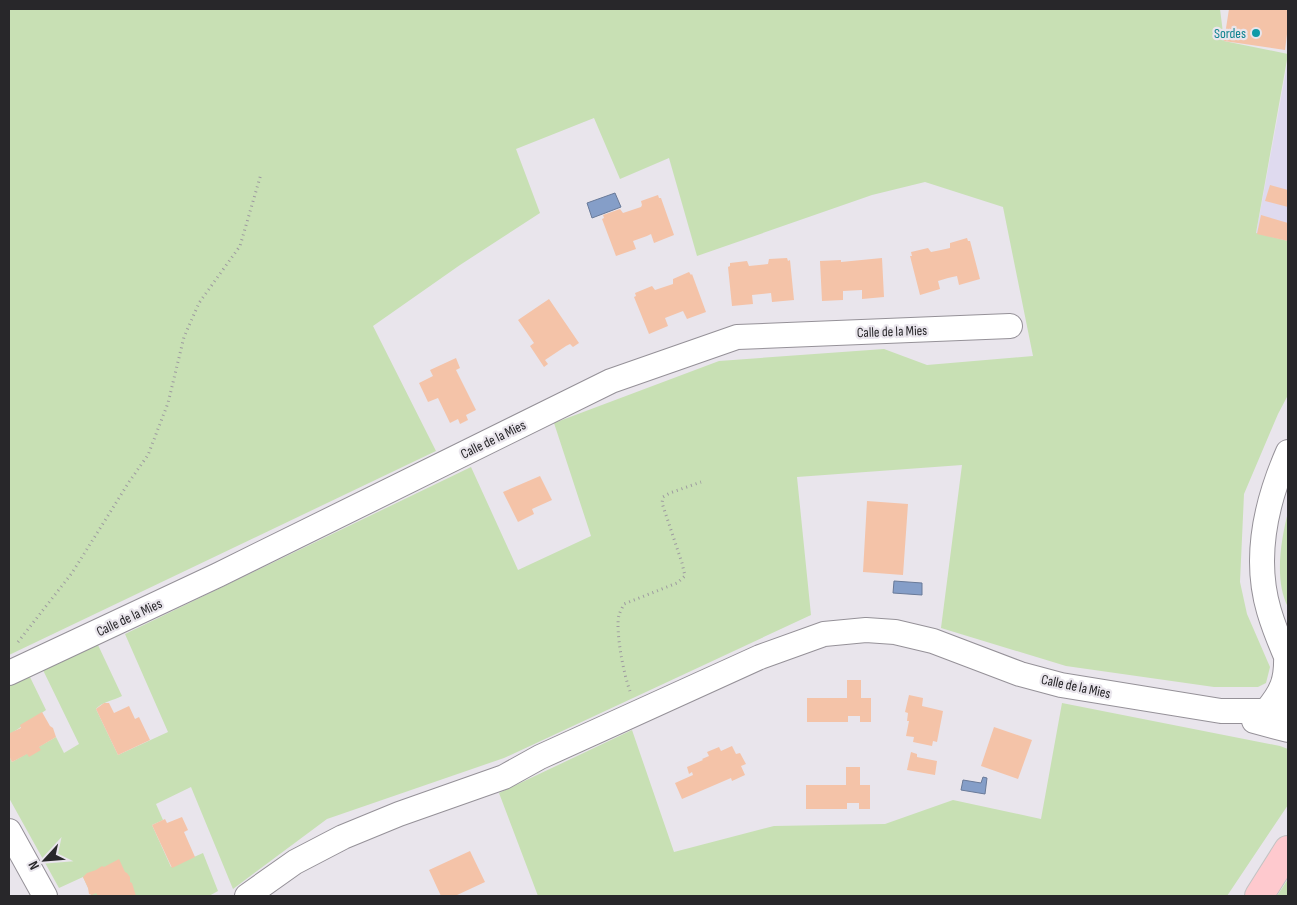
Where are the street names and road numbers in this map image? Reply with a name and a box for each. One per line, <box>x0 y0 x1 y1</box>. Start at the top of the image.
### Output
street label: Calle de la Mies <box>856 322 928 341</box>
street label: Calle de la Mies <box>458 416 529 463</box>
street label: Calle de la Mies <box>94 595 165 640</box>
street label: Calle de la Mies <box>1040 671 1112 702</box>

